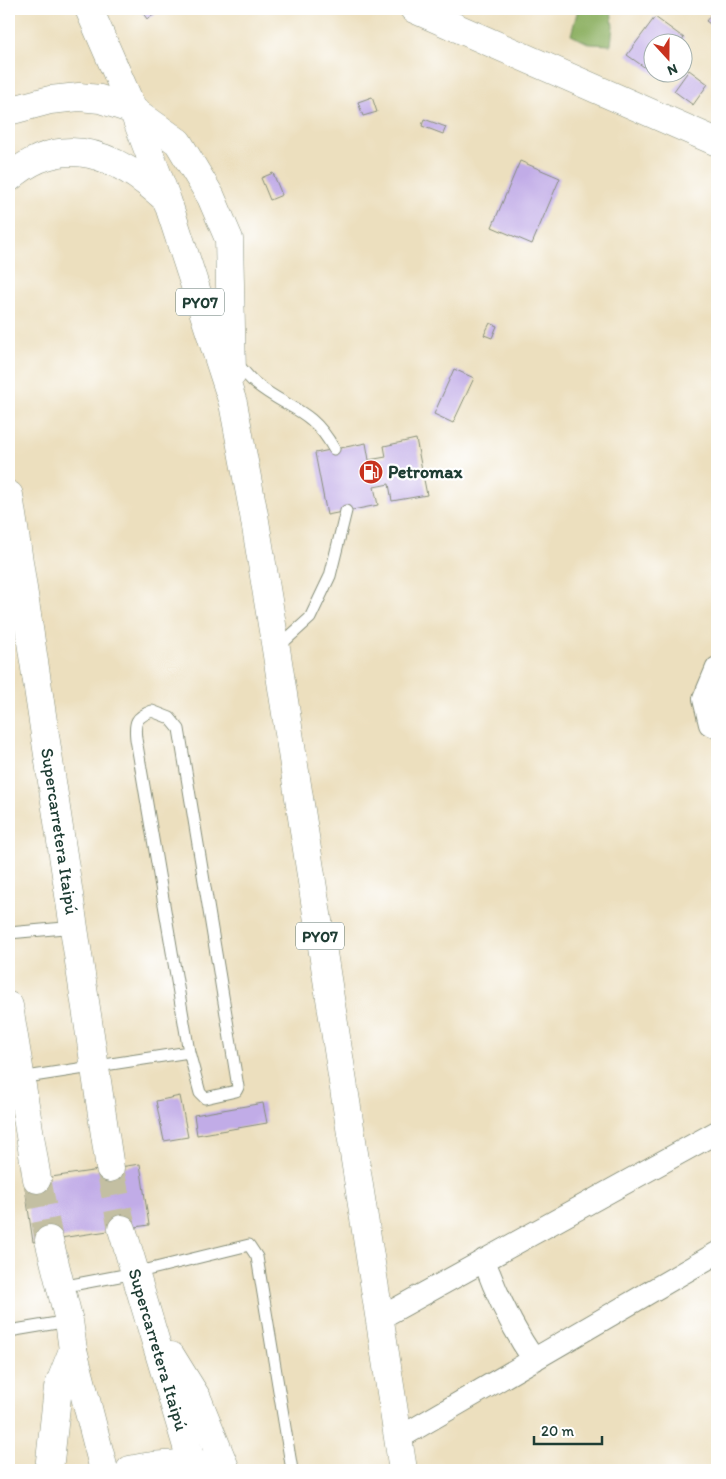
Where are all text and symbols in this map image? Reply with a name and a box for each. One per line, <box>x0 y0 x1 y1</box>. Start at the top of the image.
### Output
north arrow <box>644 32 694 82</box>
text: N <box>665 60 680 79</box>
road number: PY07 <box>176 288 224 316</box>
fuel station icon: Petromax <box>358 459 384 485</box>
place label: Petromax <box>388 461 464 483</box>
street label: Supercarretera Itaipú <box>36 746 83 916</box>
road number: PY07 <box>296 922 344 949</box>
street label: Supercarretera Itaipú <box>123 1266 193 1433</box>
scale bar <box>534 1414 601 1446</box>
text: 20 m <box>541 1422 575 1440</box>

